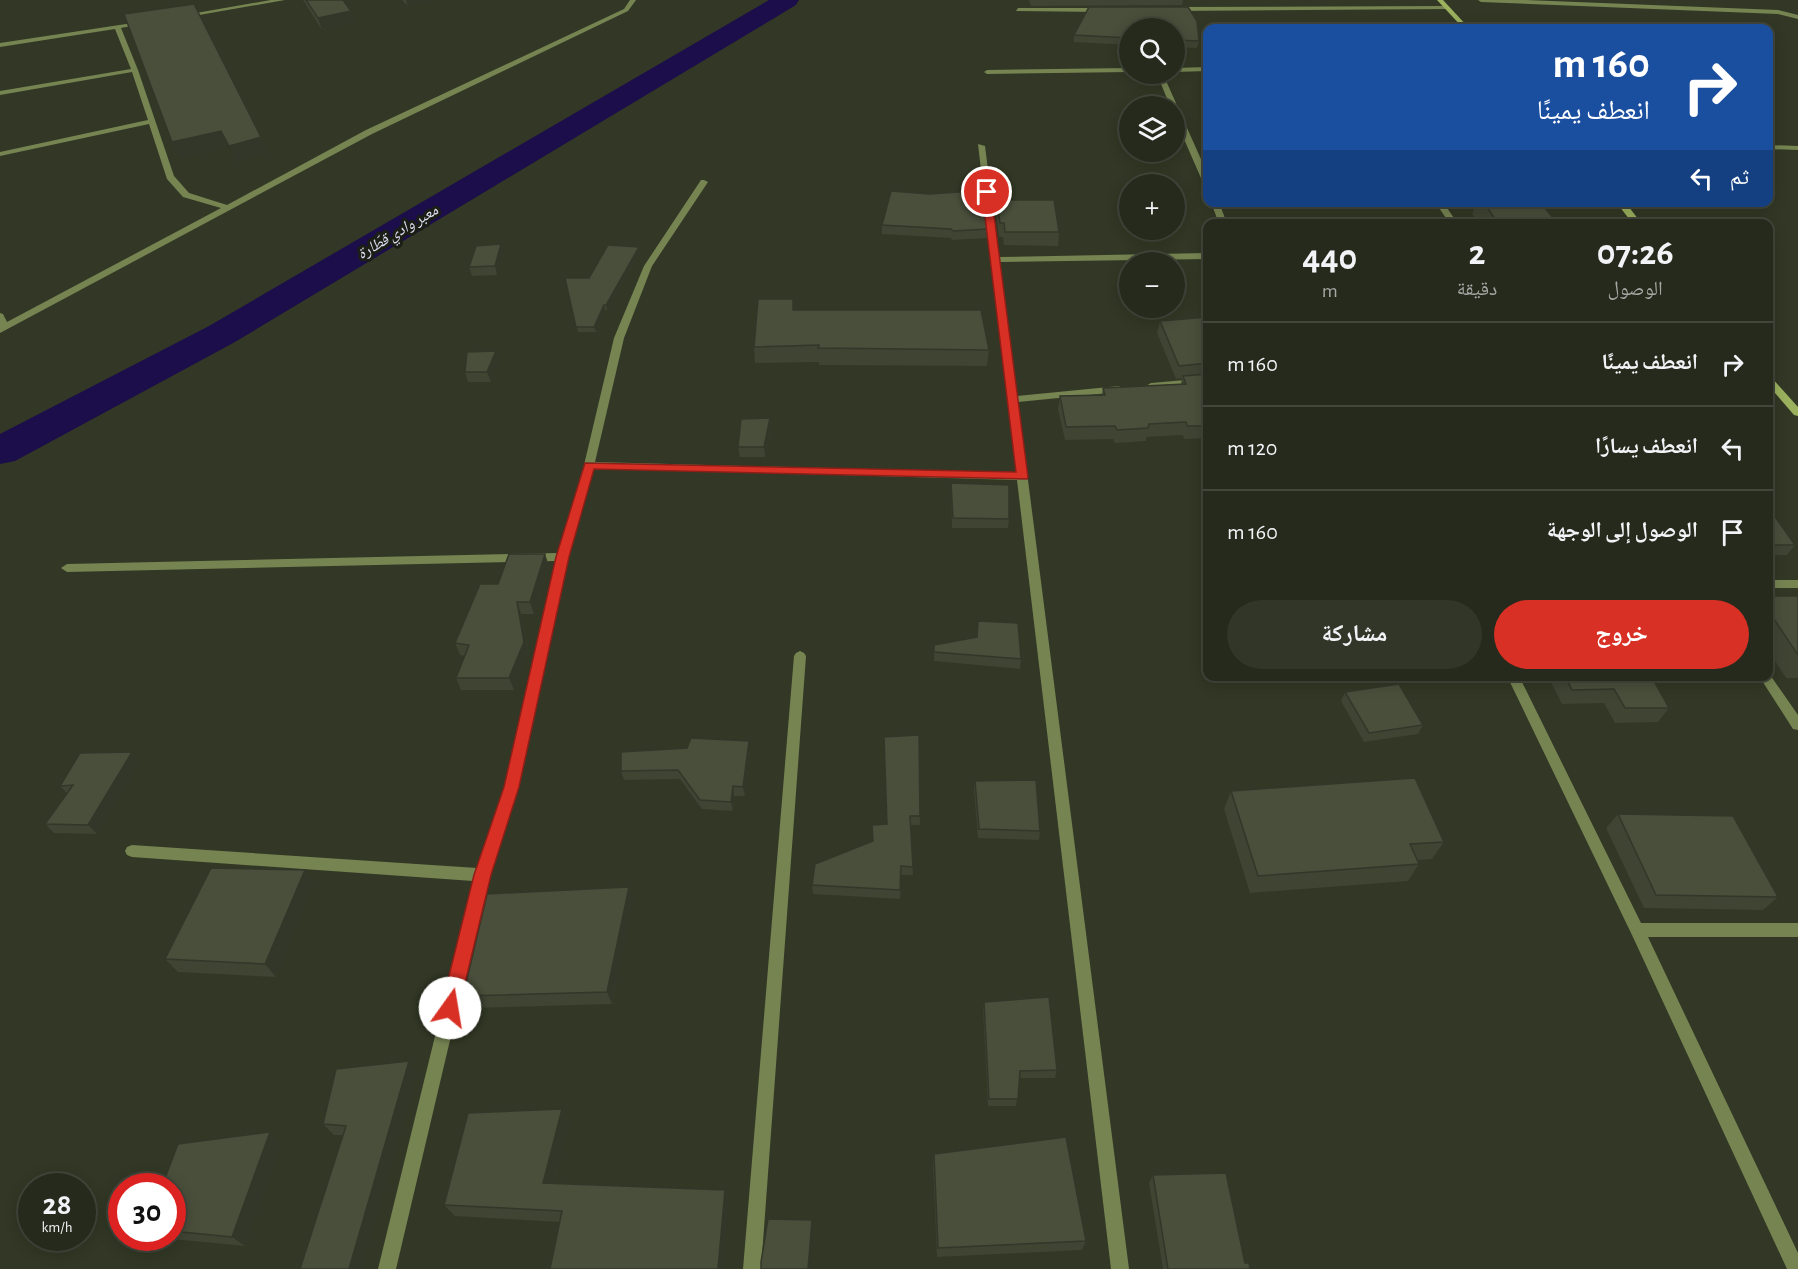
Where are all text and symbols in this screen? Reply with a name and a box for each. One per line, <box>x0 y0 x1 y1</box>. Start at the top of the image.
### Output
map controls <box>1119 18 1185 318</box>
button: search <box>1119 18 1185 84</box>
text: 160 m <box>1552 43 1650 85</box>
icon: right <box>1671 48 1749 126</box>
button: layers <box>1119 96 1185 162</box>
text: انعطف يمينًا <box>1537 97 1650 124</box>
icon: left <box>1685 162 1718 195</box>
pin <box>961 166 1012 217</box>
text: ثم <box>1730 166 1749 188</box>
button: + <box>1119 174 1185 240</box>
icon: arrive <box>970 175 1003 208</box>
water label: معبر وادي قطّارة <box>354 201 443 266</box>
text: 2 <box>1469 235 1486 271</box>
text: 07:26 <box>1597 235 1674 271</box>
text: 440 <box>1302 240 1357 276</box>
button: − <box>1119 252 1185 318</box>
text: دقيقة <box>1457 279 1497 299</box>
text: الوصول <box>1608 279 1663 299</box>
text: m <box>1322 281 1338 301</box>
icon: right <box>1716 348 1749 381</box>
text: انعطف يمينًا <box>1601 351 1698 373</box>
text: 160 m <box>1227 353 1278 375</box>
icon: left <box>1716 432 1749 465</box>
text: انعطف يسارًا <box>1595 435 1698 457</box>
text: 120 m <box>1227 437 1277 459</box>
icon: arrive <box>1716 516 1749 549</box>
text: الوصول إلى الوجهة <box>1547 519 1698 541</box>
text: 160 m <box>1227 521 1278 543</box>
button: مشاركة <box>1227 600 1482 669</box>
button: خروج <box>1494 600 1749 669</box>
position arrow <box>418 976 482 1040</box>
speed limit sign: 30 <box>108 1173 186 1251</box>
text: 28 <box>43 1190 71 1220</box>
text: km/h <box>42 1220 72 1235</box>

